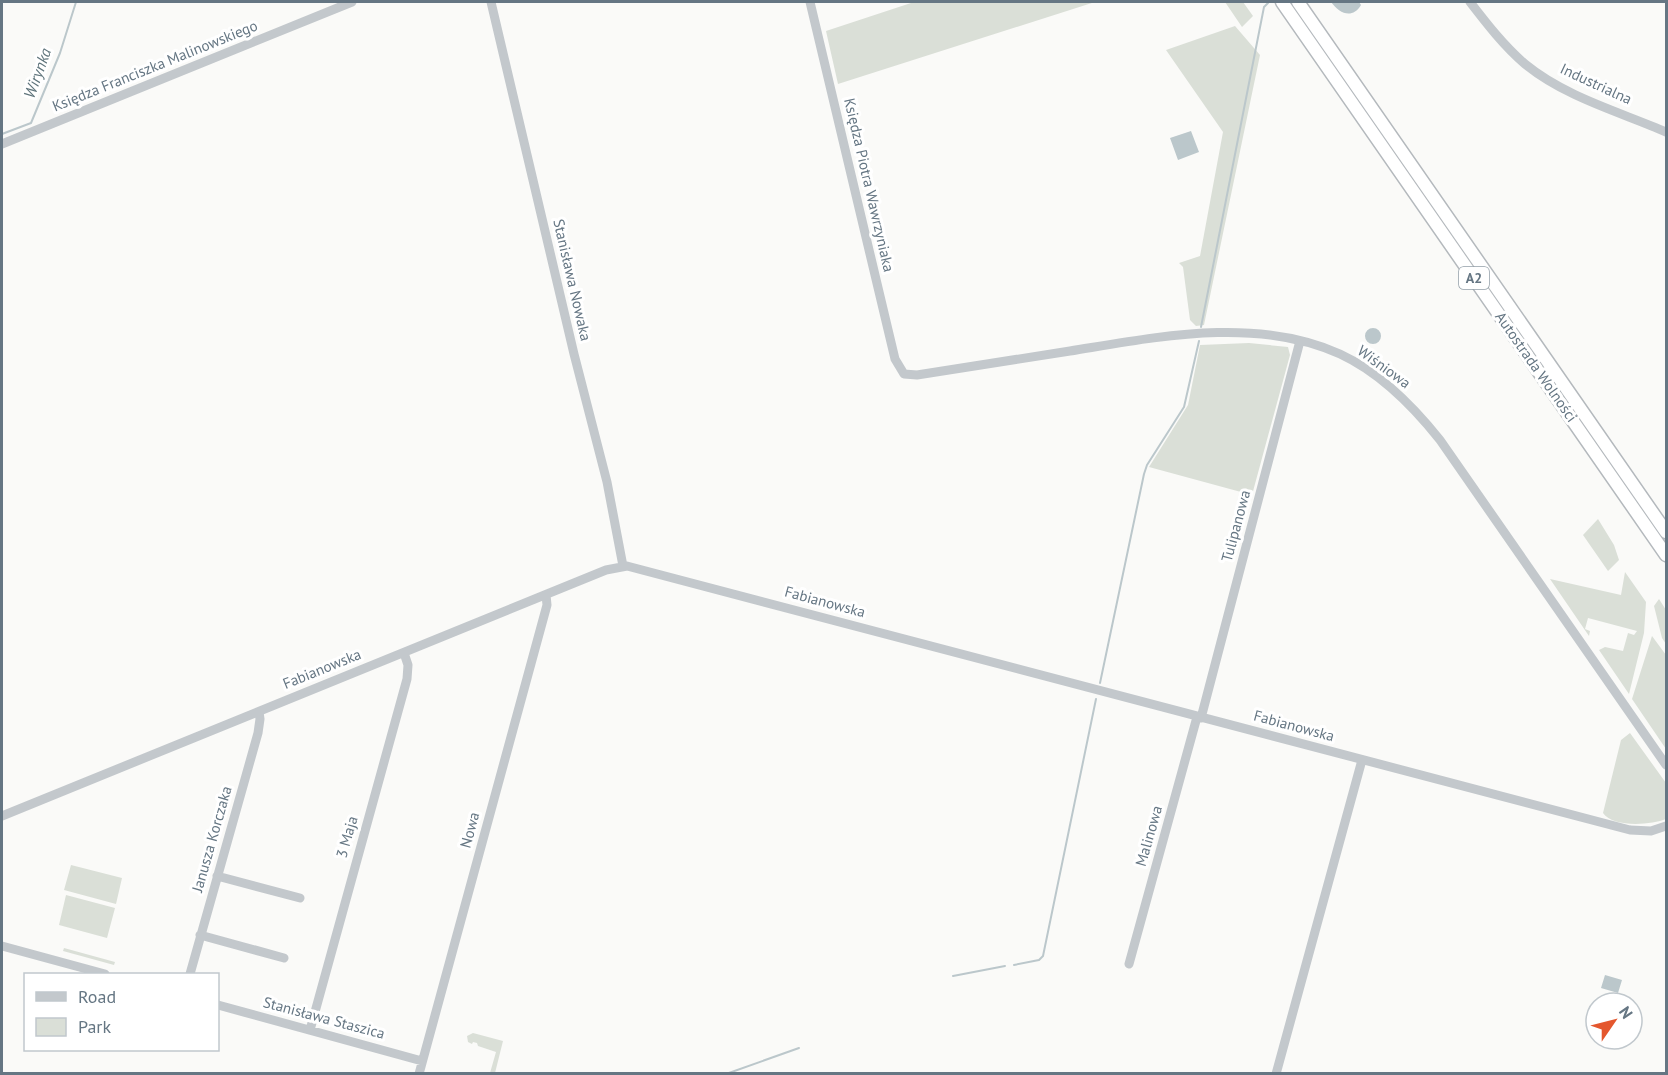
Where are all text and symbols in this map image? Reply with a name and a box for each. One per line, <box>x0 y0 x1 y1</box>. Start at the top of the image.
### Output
street label: Księdza Franciszka Malinowskiego <box>49 16 260 116</box>
water label: Wirynka <box>19 45 55 101</box>
street label: Industrialna <box>1557 59 1635 108</box>
street label: Księdza Piotra Wawrzyniaka <box>840 96 899 274</box>
street label: Stanisława Nowaka <box>549 217 596 343</box>
road number: A2 <box>1459 267 1489 289</box>
street label: Autostrada Wolności <box>1491 308 1582 426</box>
street label: Wiśniowa <box>1354 341 1415 392</box>
street label: Tulipanowa <box>1217 488 1254 564</box>
street label: Fabianowska <box>783 582 868 621</box>
street label: Fabianowska <box>280 644 364 693</box>
street label: Fabianowska <box>1252 706 1337 745</box>
street label: Janusza Korczaka <box>187 784 236 895</box>
street label: Malinowa <box>1131 803 1166 868</box>
street label: Nowa <box>456 810 483 850</box>
street label: 3 Maja <box>331 814 362 860</box>
legend <box>24 973 219 1051</box>
text: Road <box>78 985 116 1008</box>
north arrow <box>1584 991 1644 1051</box>
street label: Stanisława Staszica <box>261 992 387 1043</box>
text: N <box>1615 1002 1637 1022</box>
text: Park <box>78 1015 111 1038</box>

